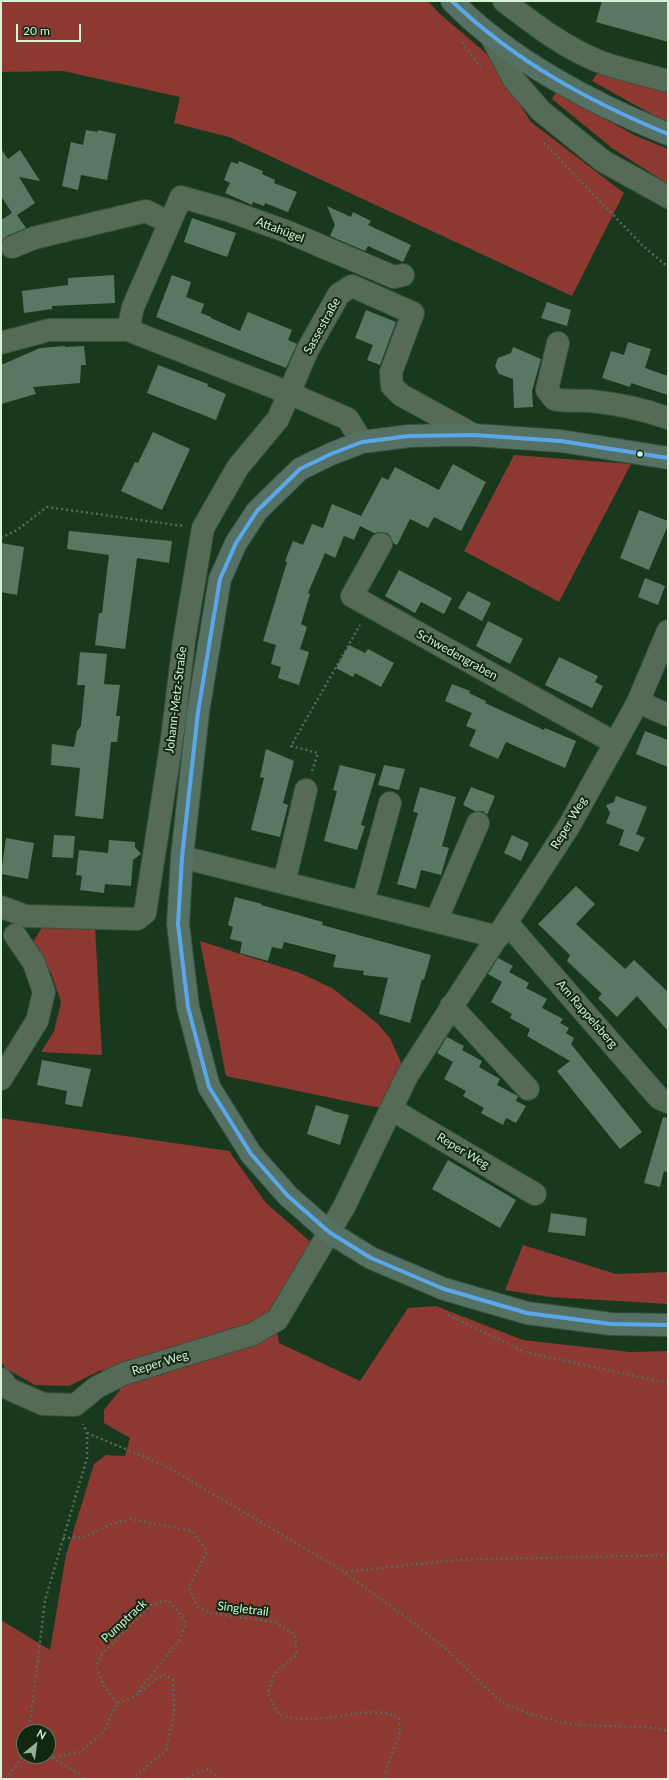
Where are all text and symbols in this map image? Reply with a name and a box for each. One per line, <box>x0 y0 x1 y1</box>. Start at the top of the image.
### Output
scale bar <box>18 16 83 42</box>
text: 20 m <box>23 23 50 38</box>
street label: Attahügel <box>254 214 306 246</box>
street label: Sassestraße <box>301 295 343 357</box>
unlabelled marker <box>635 449 645 459</box>
street label: Schwedengraben <box>414 627 500 683</box>
street label: Johann-Metz-Straße <box>162 646 190 754</box>
street label: Reper Weg <box>548 794 590 852</box>
street label: Am Rappelsberg <box>553 977 621 1051</box>
street label: Reper Weg <box>434 1130 492 1172</box>
street label: Reper Weg <box>130 1348 190 1378</box>
street label: Pumptrack <box>98 1596 150 1646</box>
street label: Singletrail <box>216 1599 270 1619</box>
north arrow <box>16 1724 56 1764</box>
text: N <box>35 1726 48 1742</box>

